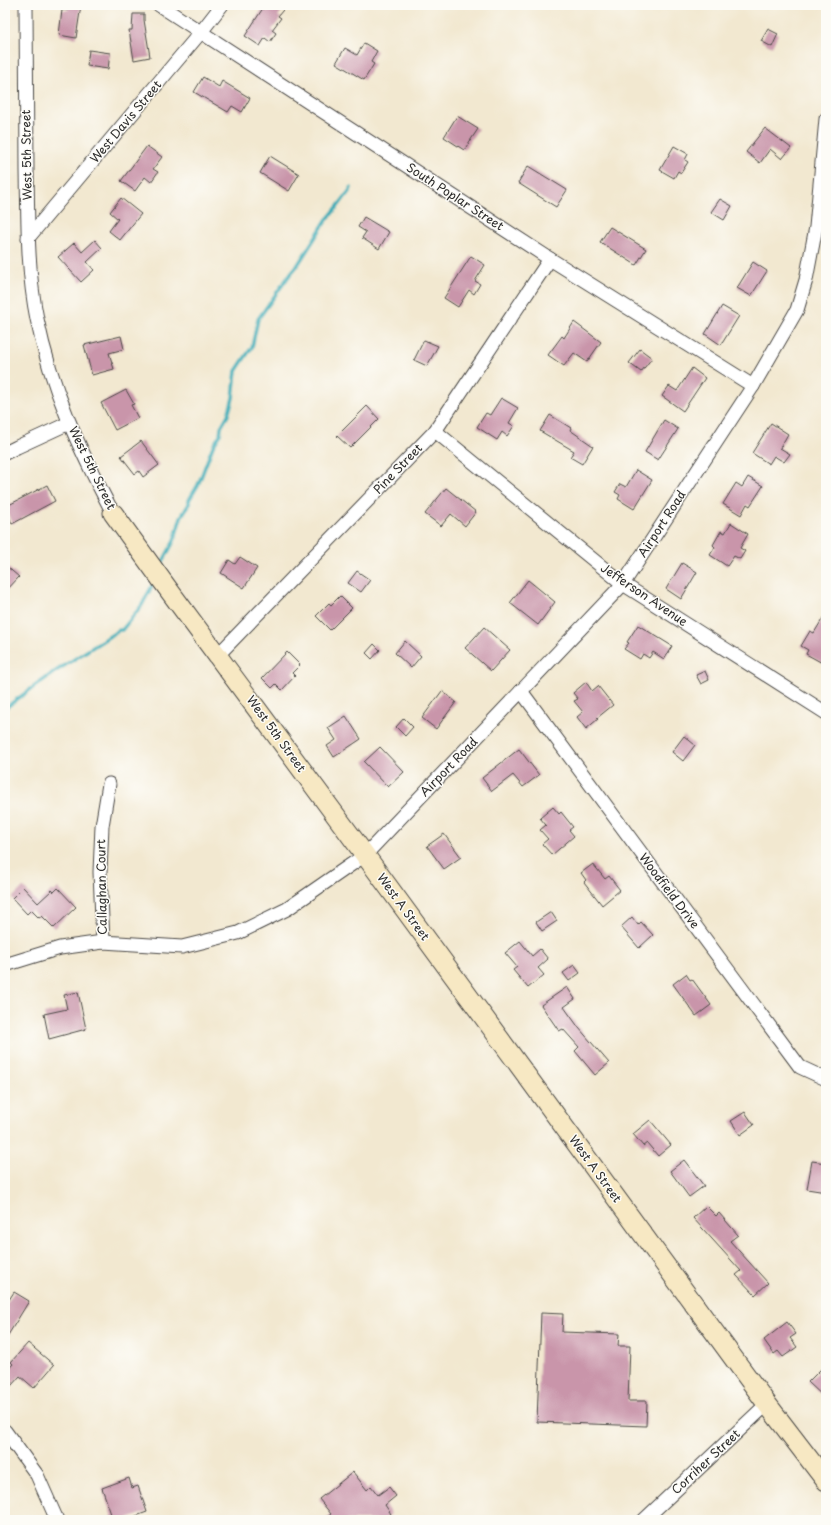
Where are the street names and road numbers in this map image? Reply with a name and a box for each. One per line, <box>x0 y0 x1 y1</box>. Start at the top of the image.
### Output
street label: West Davis Street <box>85 76 165 167</box>
street label: West 5th Street <box>16 109 36 201</box>
street label: South Poplar Street <box>403 158 508 234</box>
street label: West 5th Street <box>65 423 121 512</box>
street label: Pine Street <box>369 439 426 498</box>
street label: Airport Road <box>633 487 689 560</box>
street label: Jefferson Avenue <box>598 558 692 630</box>
street label: West 5th Street <box>243 691 311 776</box>
street label: Airport Road <box>415 733 481 800</box>
street label: Callaghan Court <box>91 839 111 935</box>
street label: Woodfield Drive <box>635 849 704 932</box>
street label: West A Street <box>373 869 435 944</box>
street label: West A Street <box>565 1131 627 1206</box>
street label: Corriher Street <box>667 1425 744 1498</box>

